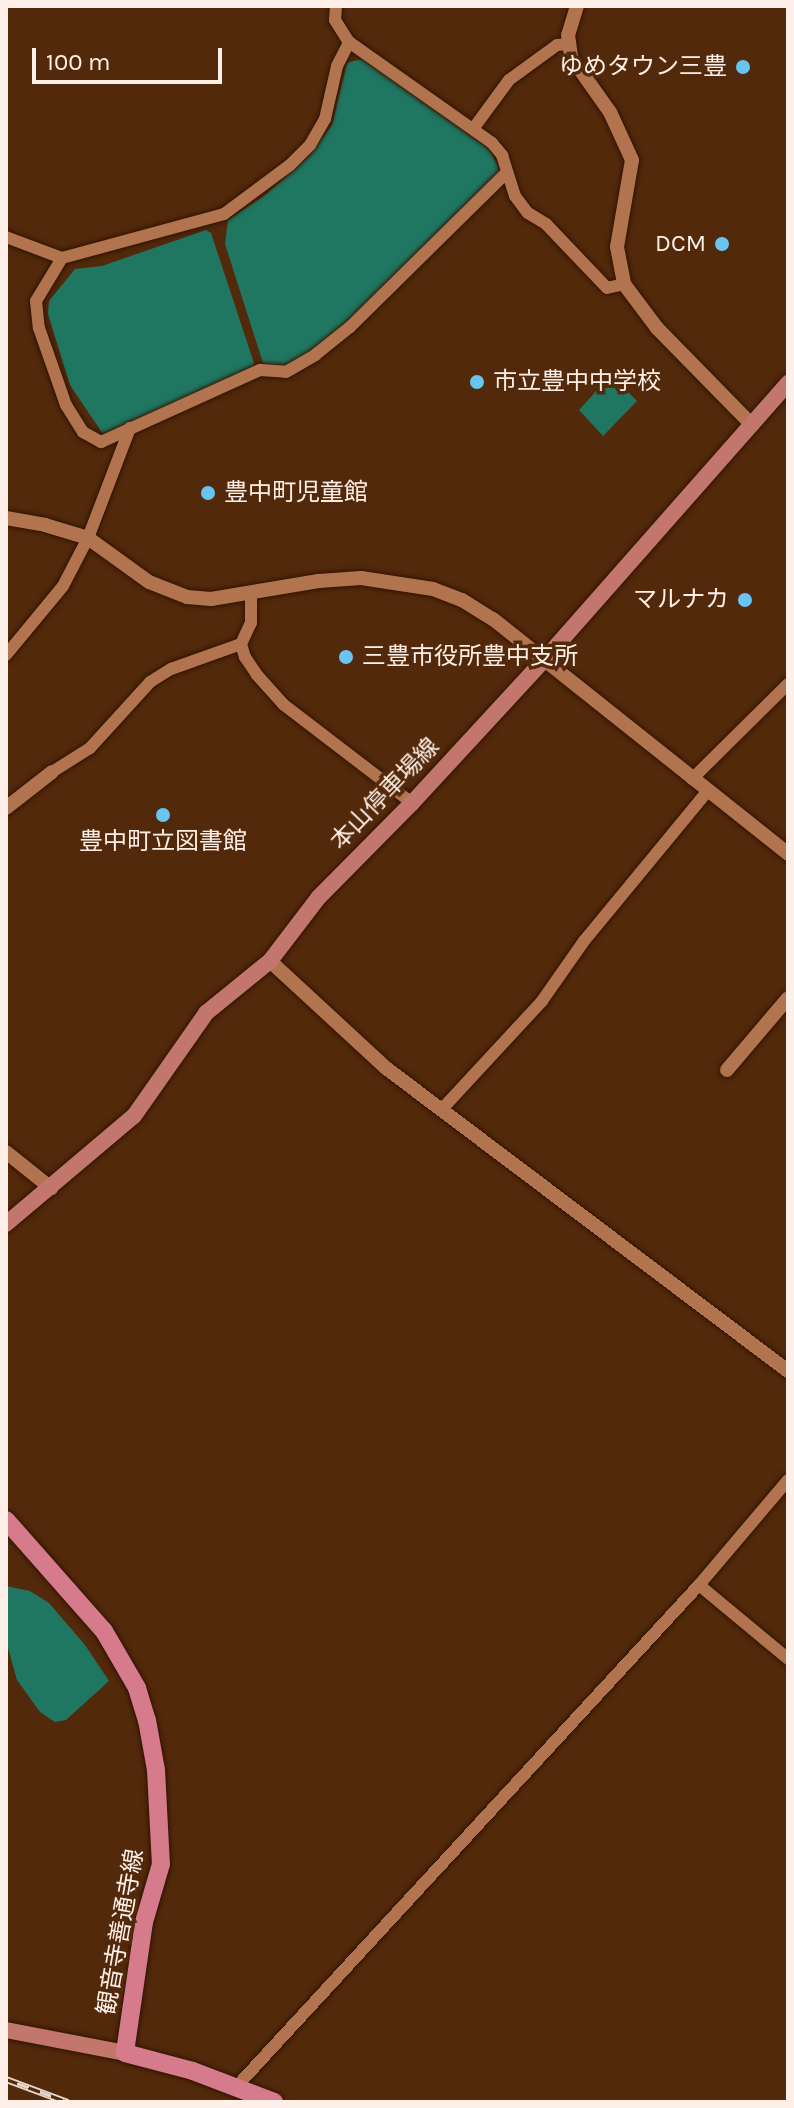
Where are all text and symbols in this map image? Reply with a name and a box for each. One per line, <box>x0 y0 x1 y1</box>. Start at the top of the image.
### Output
scale bar <box>36 32 226 82</box>
text: 100 m <box>46 48 111 76</box>
place label: ゆめタウン三豊 <box>559 53 727 81</box>
marker: ゆめタウン三豊 <box>734 58 752 76</box>
place label: DCM <box>655 230 706 258</box>
marker: DCM <box>713 235 731 253</box>
place label: 市立豊中中学校 <box>493 368 661 396</box>
marker: 市立豊中中学校 <box>468 373 486 391</box>
place label: 豊中町児童館 <box>224 479 368 507</box>
marker: 豊中町児童館 <box>199 484 217 502</box>
place label: マルナカ <box>633 586 729 614</box>
marker: マルナカ <box>736 591 754 609</box>
place label: 三豊市役所豊中支所 <box>362 643 578 671</box>
marker: 三豊市役所豊中支所 <box>337 648 355 666</box>
street label: 本山停車場線 <box>325 732 445 856</box>
marker: 豊中町立図書館 <box>154 806 172 824</box>
place label: 豊中町立図書館 <box>79 828 247 856</box>
street label: 観音寺善通寺線 <box>92 1847 150 2017</box>

